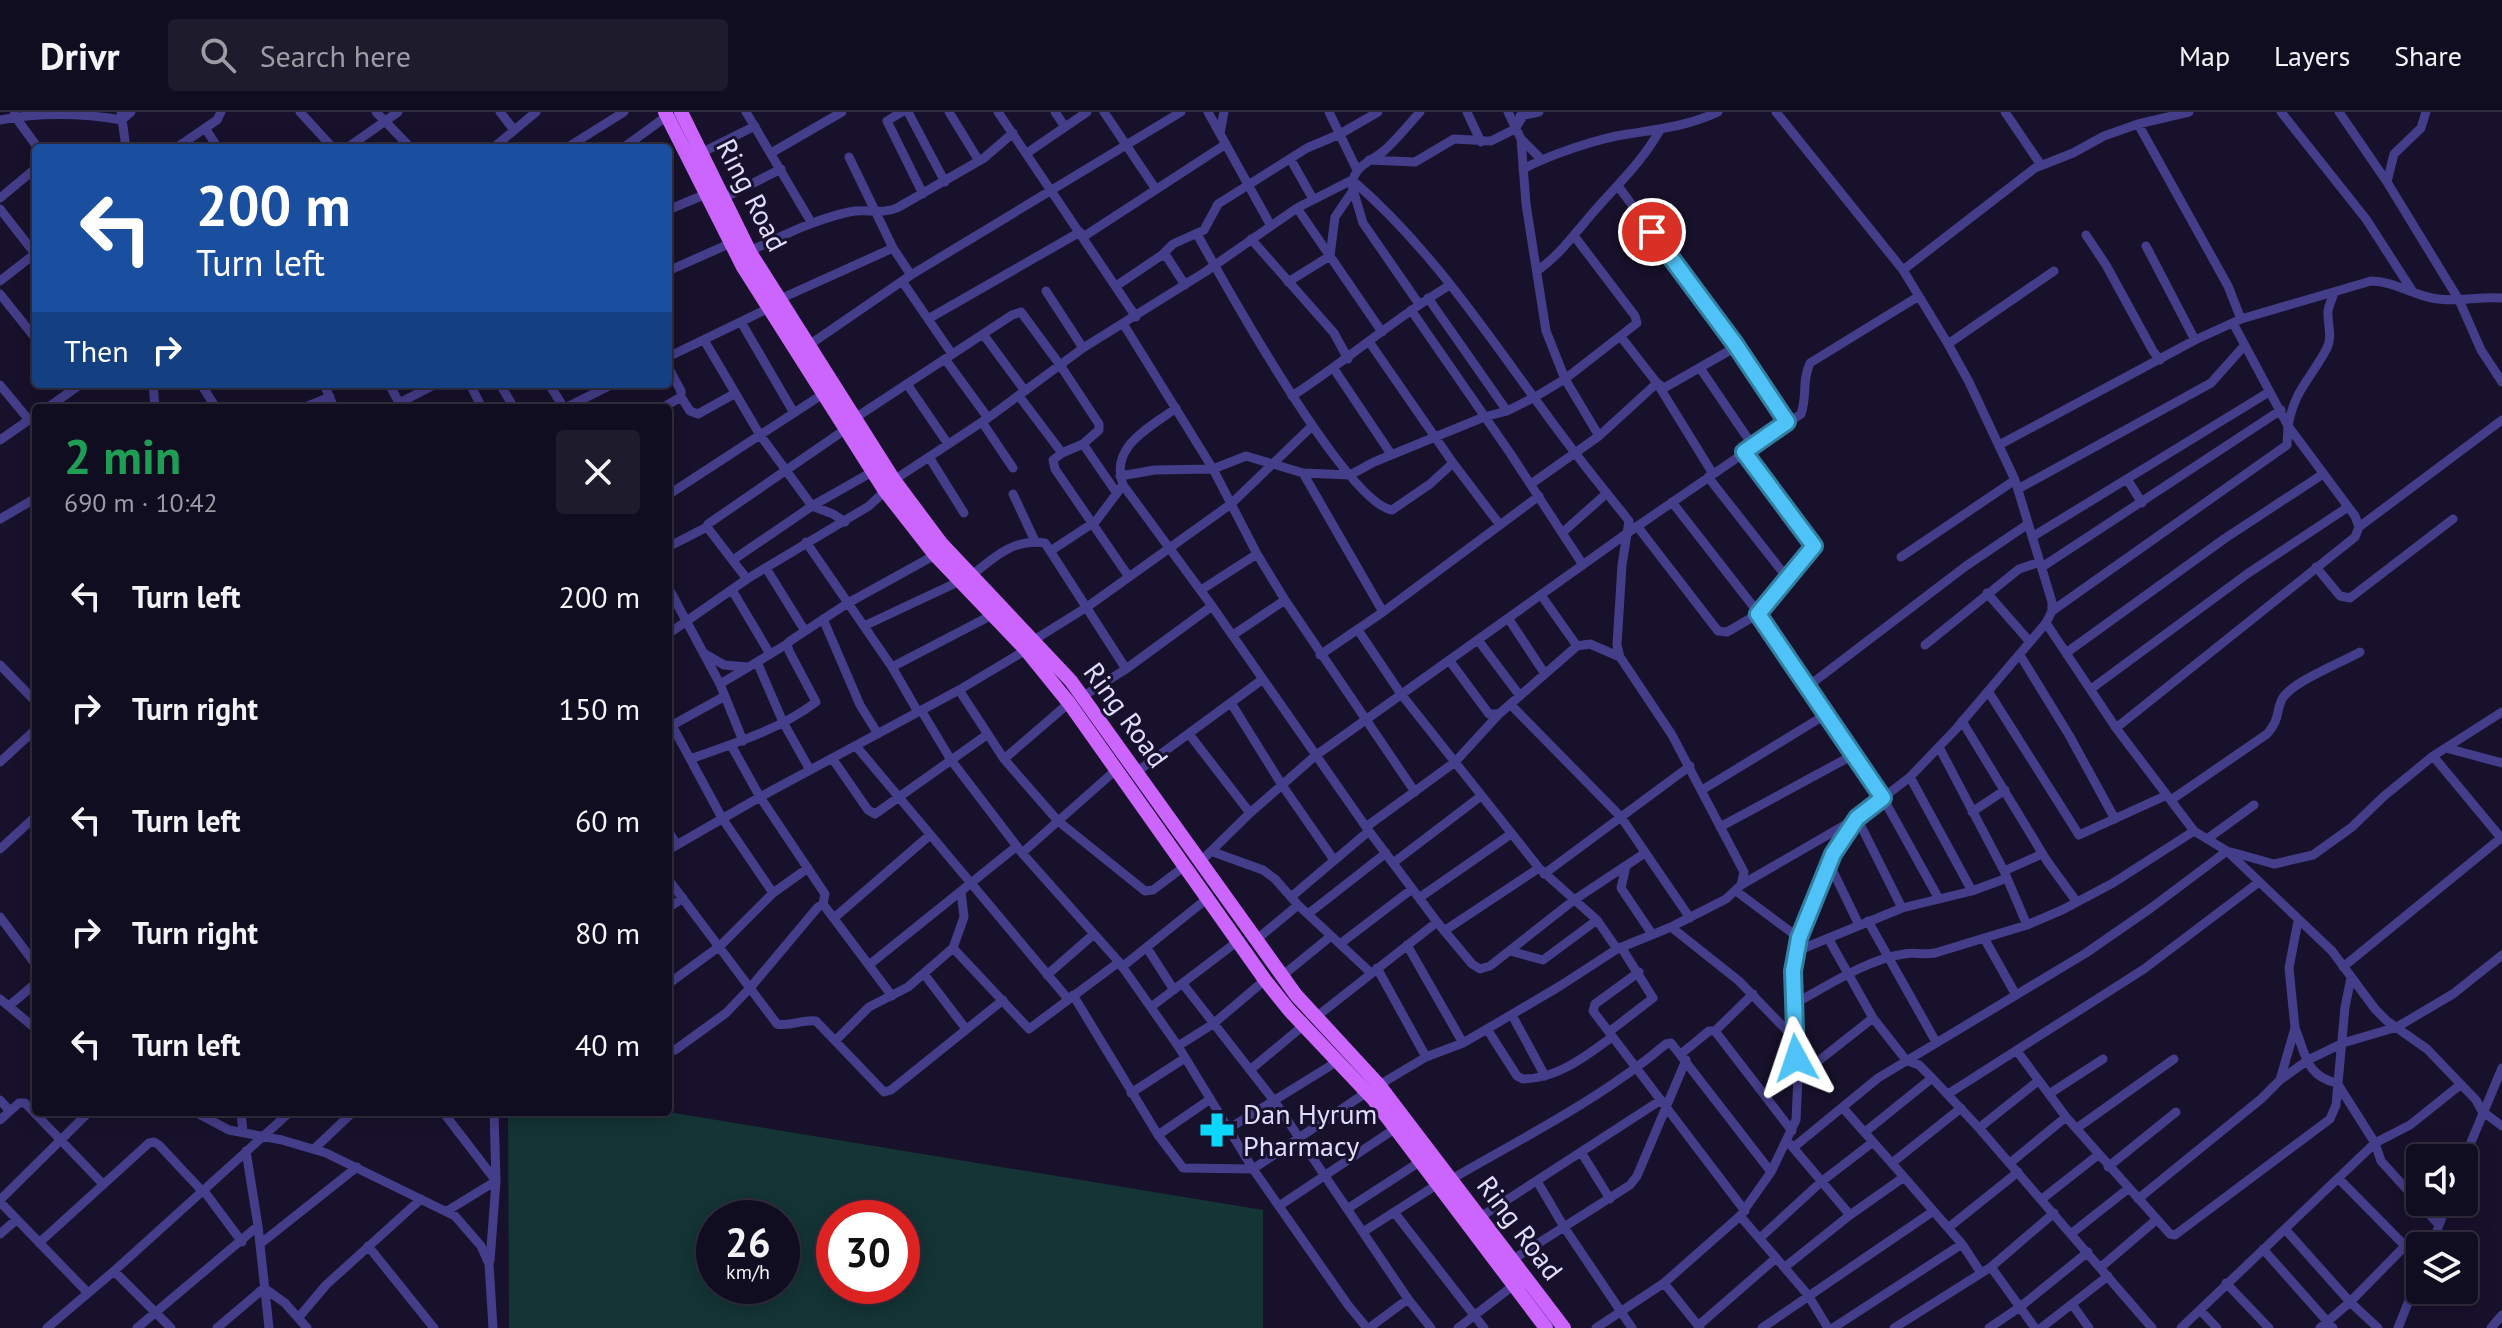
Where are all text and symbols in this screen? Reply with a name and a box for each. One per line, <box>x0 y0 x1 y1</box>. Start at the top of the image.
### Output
search box <box>168 19 728 91</box>
text: Drivr <box>40 31 120 80</box>
icon: search <box>196 33 240 77</box>
text: Search here <box>260 36 411 75</box>
text: Map <box>2179 37 2230 74</box>
text: Layers <box>2274 37 2350 74</box>
text: Share <box>2394 37 2462 74</box>
street label: Ring Road <box>708 132 796 257</box>
text: 200 m <box>196 169 351 241</box>
icon: left <box>64 176 168 280</box>
pin <box>1618 198 1686 266</box>
icon: arrive <box>1630 210 1674 254</box>
text: Turn left <box>196 239 325 286</box>
icon: right <box>145 328 189 372</box>
text: Then <box>64 331 129 370</box>
text: 2 min <box>64 425 181 487</box>
button: close <box>556 430 640 514</box>
text: 690 m · 10:42 <box>64 486 218 519</box>
icon: left <box>64 574 108 618</box>
text: Turn left <box>132 577 240 616</box>
text: 200 m <box>559 577 640 616</box>
street label: Ring Road <box>1076 655 1177 775</box>
icon: right <box>64 686 108 730</box>
text: Turn right <box>132 689 258 728</box>
text: 150 m <box>559 689 640 728</box>
icon: left <box>64 798 108 842</box>
text: Turn left <box>132 801 240 840</box>
text: 60 m <box>575 801 640 840</box>
icon: right <box>64 910 108 954</box>
text: Turn right <box>132 913 258 952</box>
text: 80 m <box>575 913 640 952</box>
position arrow <box>1754 1016 1838 1100</box>
icon: left <box>64 1022 108 1066</box>
text: Turn left <box>132 1025 240 1064</box>
text: 40 m <box>575 1025 640 1064</box>
place label: Dan Hyrum Pharmacy <box>1243 1095 1377 1164</box>
pharmacy icon: Dan Hyrum Pharmacy <box>1198 1111 1236 1149</box>
map controls <box>2406 1144 2478 1304</box>
button: sound <box>2406 1144 2478 1216</box>
street label: Ring Road <box>1469 1168 1572 1287</box>
speed limit sign: 30 <box>816 1200 920 1304</box>
text: 26 <box>725 1216 771 1268</box>
button: layers <box>2406 1232 2478 1304</box>
text: km/h <box>726 1259 770 1285</box>

